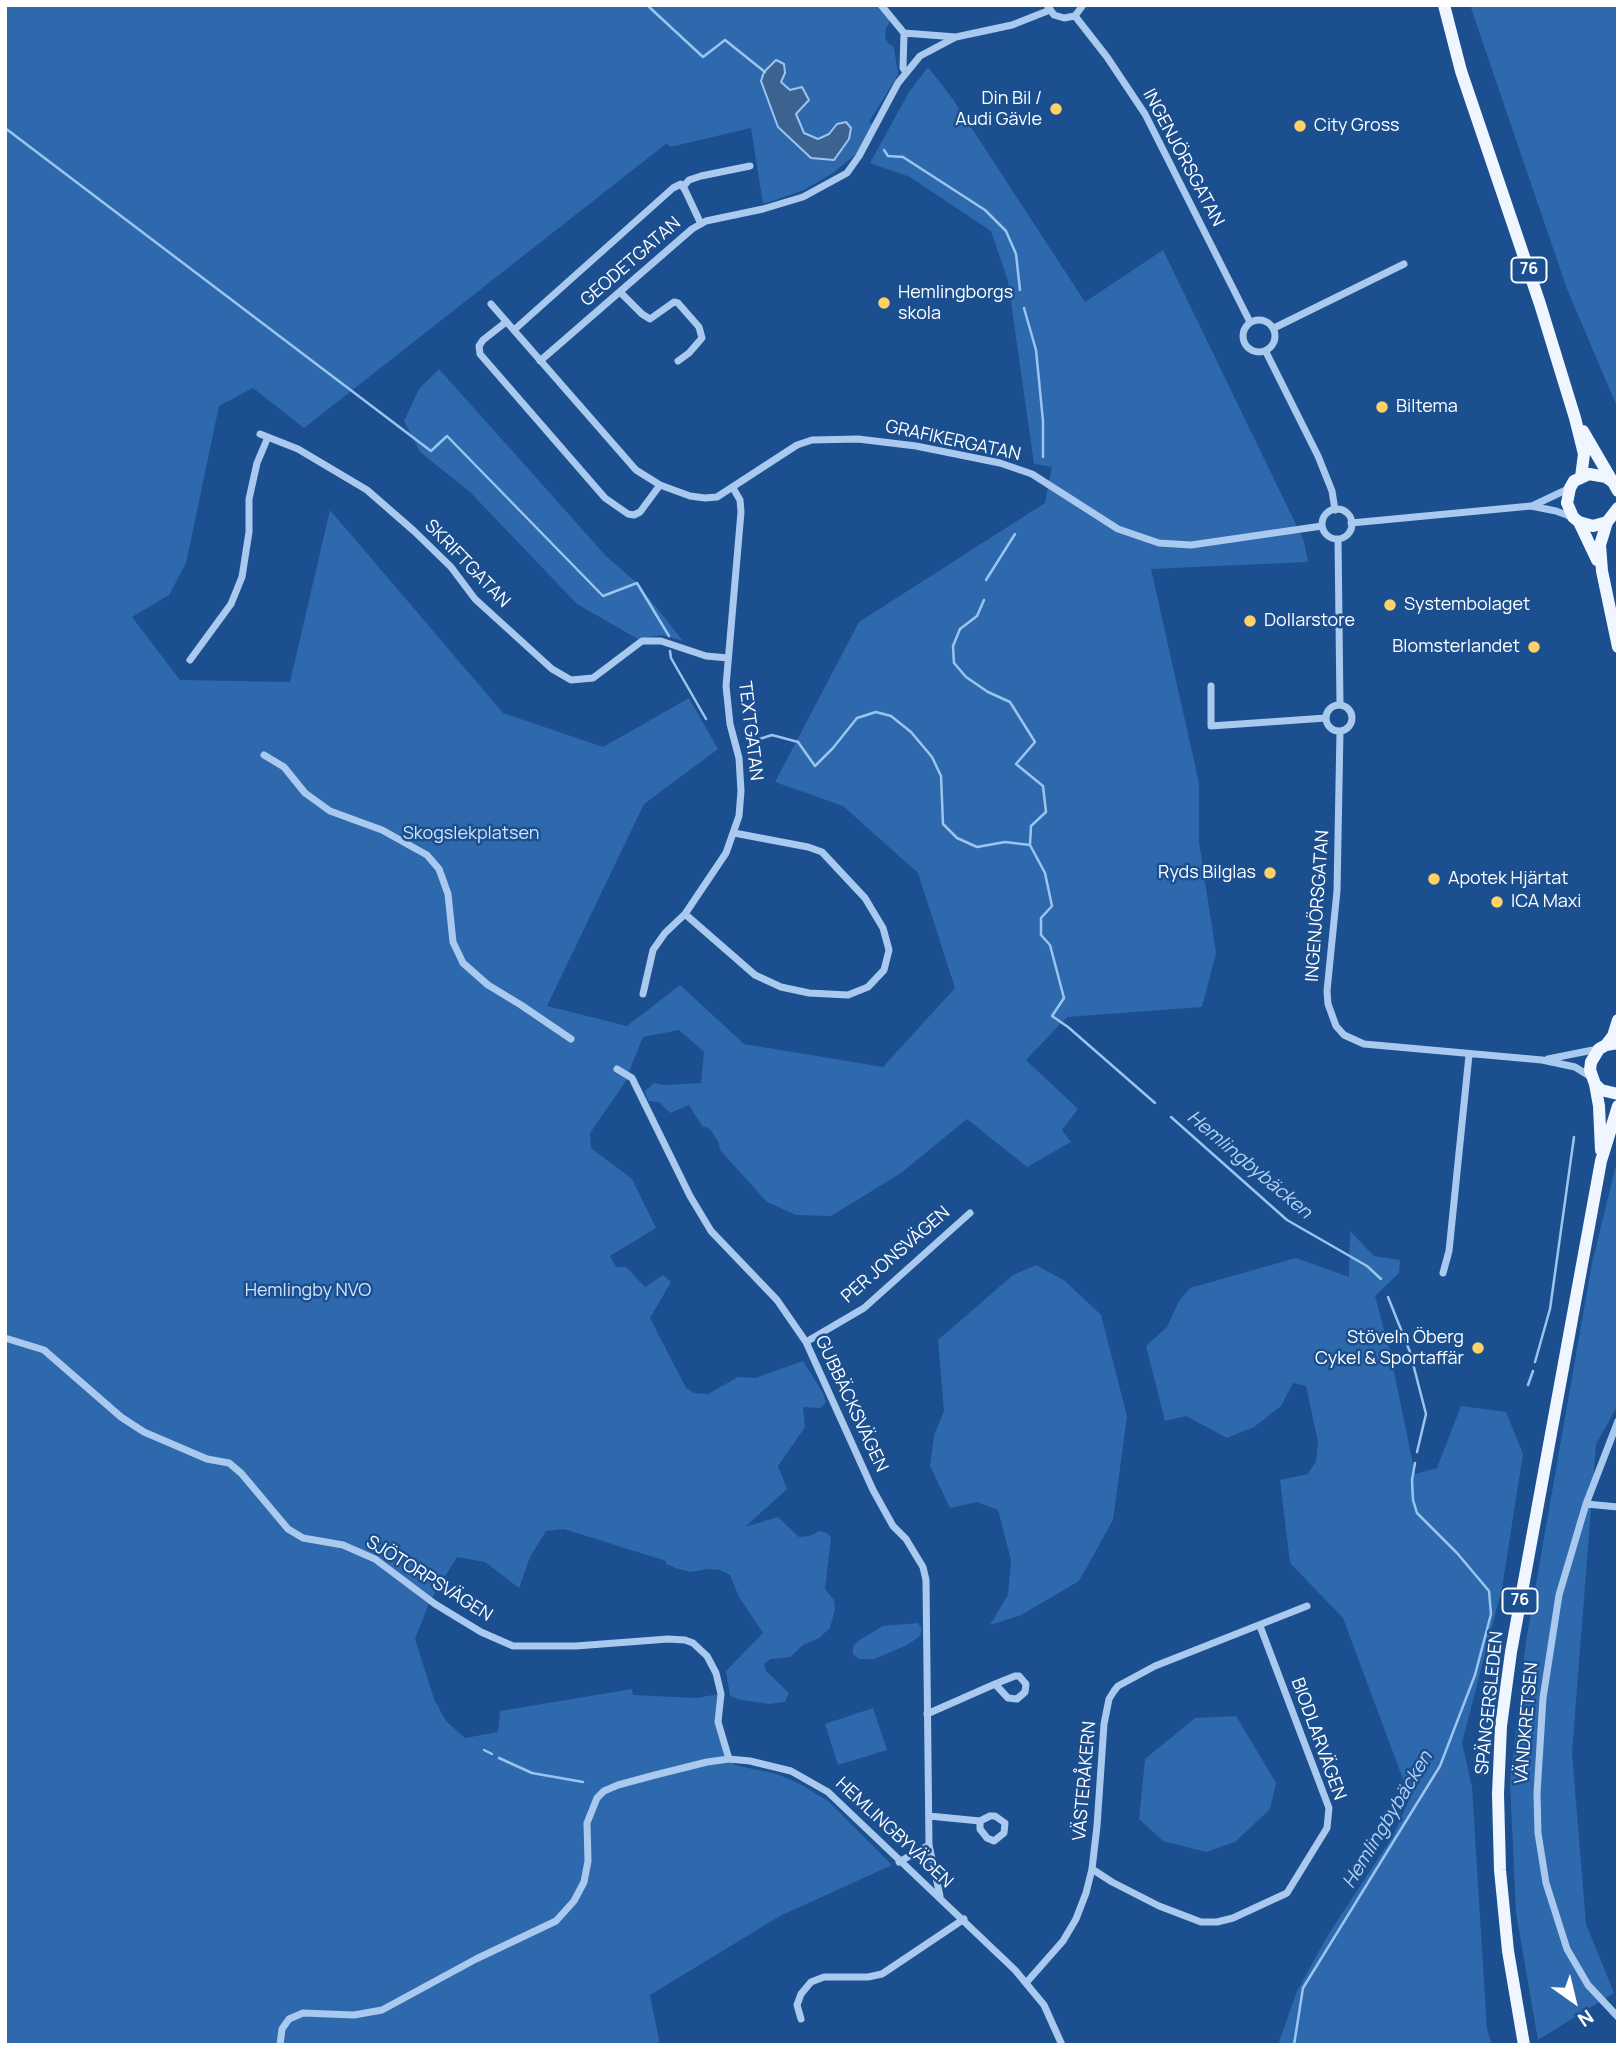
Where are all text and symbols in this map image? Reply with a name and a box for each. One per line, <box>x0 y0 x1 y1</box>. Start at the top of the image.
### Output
street label: INGENJÖRSGATAN <box>1138 86 1228 230</box>
place label: Din Bil / Audi Gävle <box>955 88 1042 130</box>
marker: Din Bil / Audi Gävle <box>1048 101 1064 117</box>
place label: City Gross <box>1314 115 1400 137</box>
marker: City Gross <box>1292 118 1308 134</box>
street label: GEODETGATAN <box>577 213 685 311</box>
road number: 76 <box>1512 258 1546 282</box>
place label: Hemlingborgs skola <box>898 282 1013 324</box>
marker: Hemlingborgs skola <box>876 295 892 311</box>
place label: Biltema <box>1396 396 1458 418</box>
marker: Biltema <box>1374 399 1390 415</box>
street label: GRAFIKERGATAN <box>883 416 1023 466</box>
street label: SKRIFTGATAN <box>420 516 514 612</box>
place label: Systembolaget <box>1404 594 1530 616</box>
marker: Systembolaget <box>1382 597 1398 613</box>
place label: Dollarstore <box>1264 610 1355 632</box>
marker: Dollarstore <box>1242 613 1258 629</box>
place label: Blomsterlandet <box>1392 636 1520 658</box>
marker: Blomsterlandet <box>1526 639 1542 655</box>
street label: TEXTGATAN <box>733 680 767 782</box>
park label: Skogslekplatsen <box>403 823 539 845</box>
street label: INGENJÖRSGATAN <box>1302 829 1334 983</box>
place label: Ryds Bilglas <box>1158 862 1256 884</box>
marker: Ryds Bilglas <box>1262 865 1278 881</box>
place label: Apotek Hjärtat <box>1448 868 1568 890</box>
marker: Apotek Hjärtat <box>1426 871 1442 887</box>
place label: ICA Maxi <box>1511 891 1582 913</box>
marker: ICA Maxi <box>1489 894 1505 910</box>
water label: Hemlingbybäcken <box>1182 1106 1316 1224</box>
street label: PER JONSVÄGEN <box>837 1202 955 1308</box>
park label: Hemlingby NVO <box>245 1280 371 1302</box>
place label: Stöveln Öberg Cykel & Sportaffär <box>1315 1327 1464 1370</box>
street label: GUBBÄCKSVÄGEN <box>810 1332 892 1476</box>
marker: Stöveln Öberg Cykel & Sportaffär <box>1470 1340 1486 1356</box>
street label: SJÖTORPSVÄGEN <box>362 1531 496 1627</box>
road number: 76 <box>1502 1588 1538 1614</box>
street label: SPÄNGERSLEDEN <box>1472 1630 1508 1776</box>
street label: VÄNDKRETSEN <box>1511 1661 1543 1785</box>
street label: BIODLARVÄGEN <box>1286 1675 1350 1803</box>
street label: VÄSTERÅKERN <box>1069 1720 1101 1842</box>
water label: Hemlingbybäcken <box>1338 1747 1438 1893</box>
street label: HEMLINGBYVÄGEN <box>831 1773 957 1893</box>
north arrow <box>1539 1966 1609 2036</box>
text: N <box>1573 2004 1599 2033</box>

